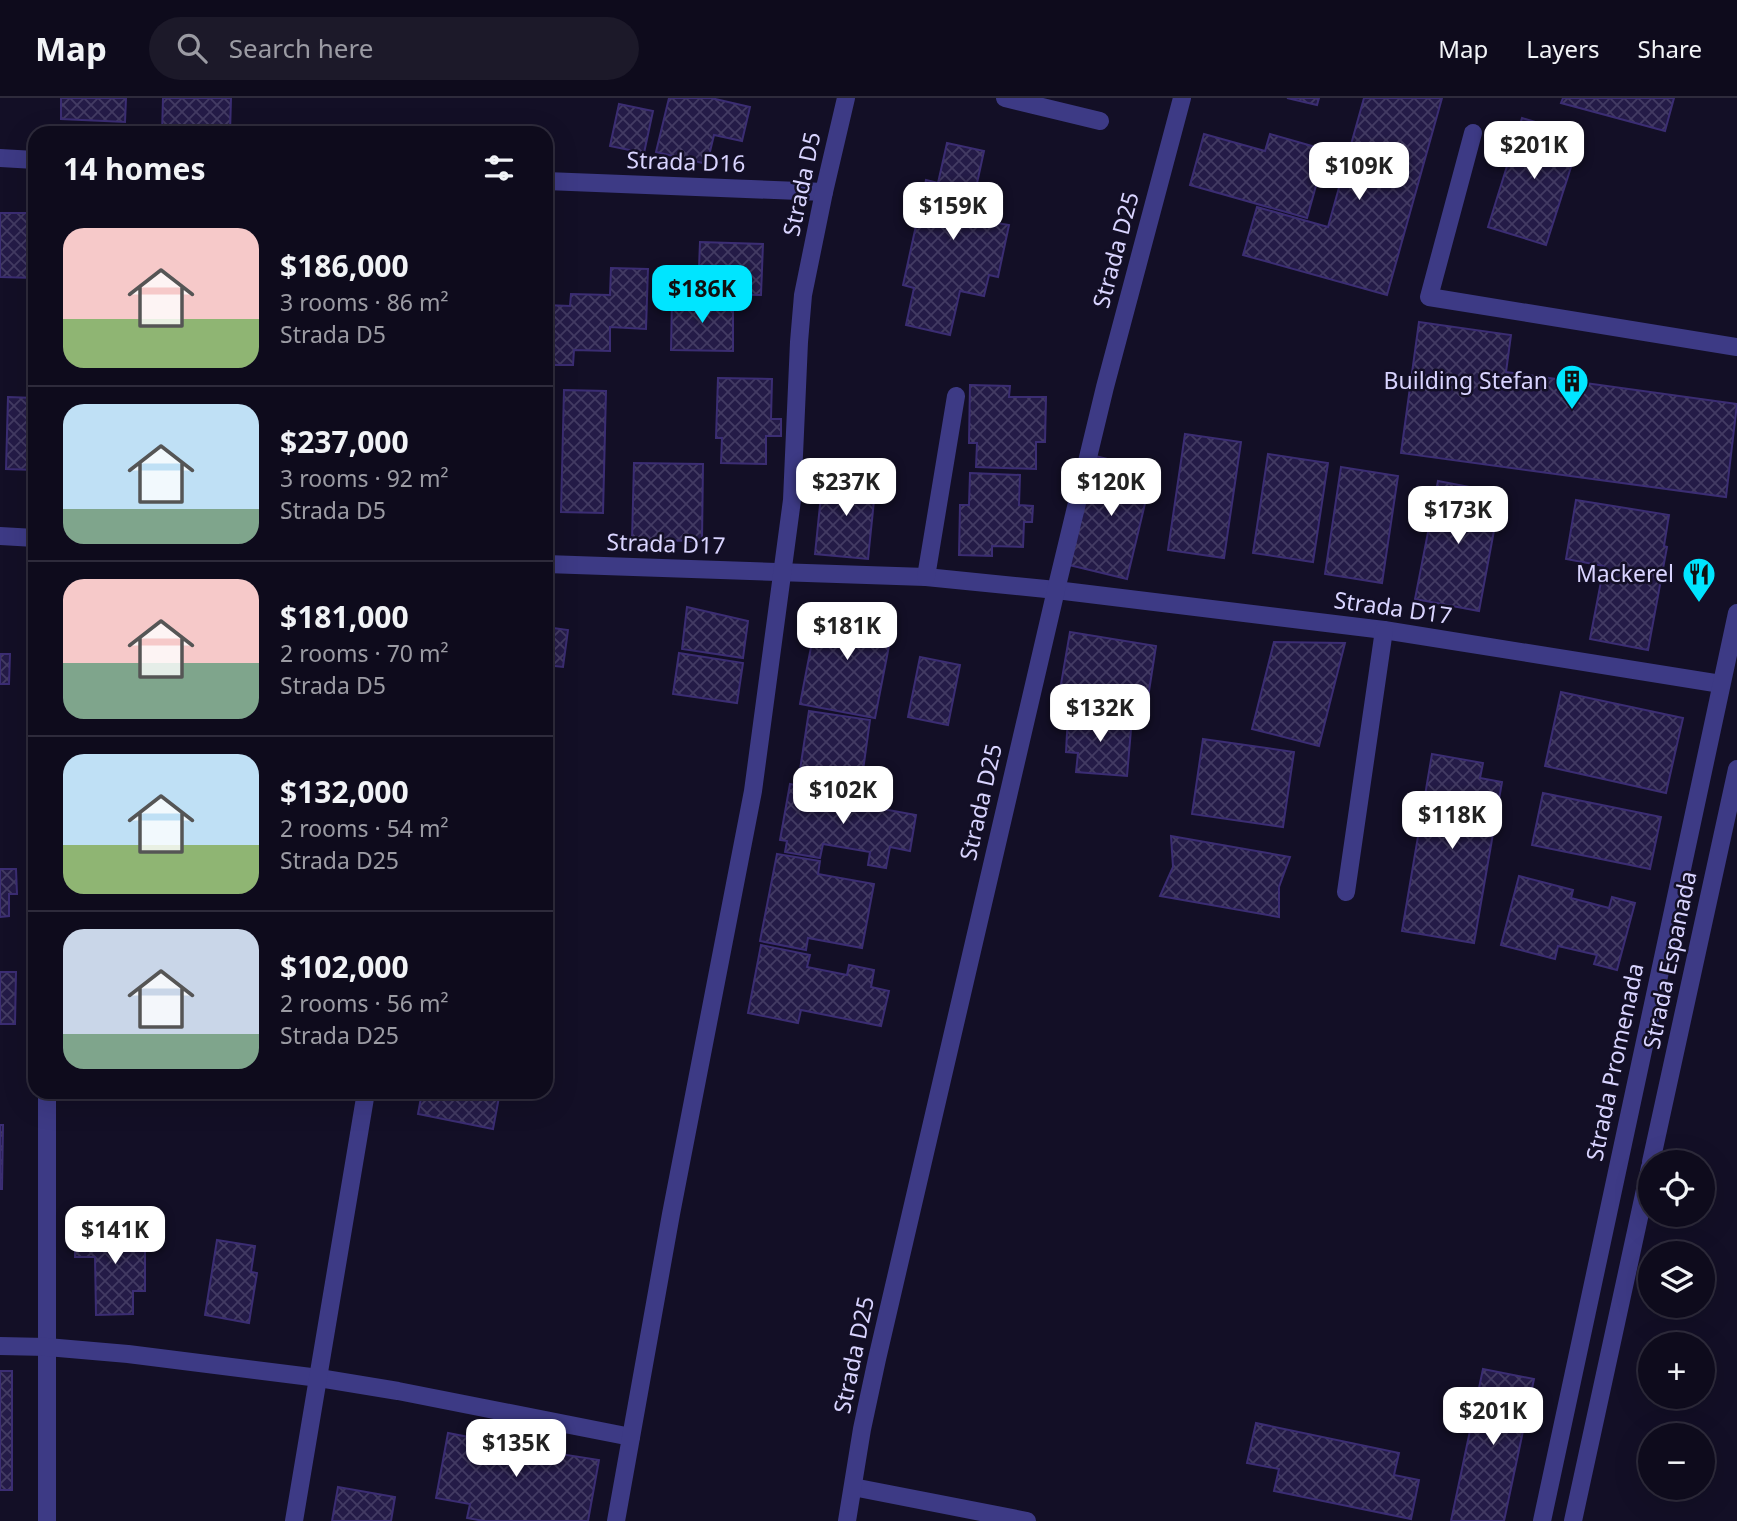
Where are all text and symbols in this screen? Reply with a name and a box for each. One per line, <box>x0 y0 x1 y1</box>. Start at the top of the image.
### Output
search box <box>149 17 639 80</box>
text: Map <box>35 26 107 71</box>
icon: search <box>173 29 211 67</box>
text: Search here <box>229 30 373 66</box>
text: Map <box>1438 32 1488 65</box>
text: Layers <box>1526 32 1600 65</box>
text: Share <box>1638 32 1702 65</box>
pin: $201K <box>1485 122 1583 181</box>
text: $201K <box>1500 128 1568 160</box>
street label: Strada D5 <box>774 129 828 239</box>
pin: $109K <box>1310 142 1408 202</box>
street label: Strada D16 <box>626 143 746 179</box>
text: 14 homes <box>63 148 206 189</box>
icon: filters <box>480 149 518 187</box>
text: $109K <box>1325 149 1393 181</box>
pin: $159K <box>904 183 1002 242</box>
street label: Strada D25 <box>1084 188 1146 311</box>
text: $159K <box>919 189 987 221</box>
text: $186,000 <box>280 245 409 286</box>
icon: home <box>119 256 203 340</box>
pin: $186K <box>653 266 751 325</box>
text: $186K <box>668 272 736 304</box>
text: 3 rooms · 86 m² <box>280 286 449 318</box>
text: Strada D5 <box>280 318 386 350</box>
building icon: Building Stefan <box>1553 362 1591 411</box>
place label: Building Stefan <box>1384 364 1548 396</box>
text: $237,000 <box>280 421 409 462</box>
icon: home <box>119 432 203 516</box>
pin: $237K <box>797 458 895 518</box>
pin: $120K <box>1062 458 1160 518</box>
text: 3 rooms · 92 m² <box>280 462 449 494</box>
text: $237K <box>812 465 880 497</box>
text: $120K <box>1077 465 1145 497</box>
pin: $173K <box>1409 486 1507 546</box>
text: $173K <box>1424 493 1492 525</box>
text: Strada D5 <box>280 494 386 526</box>
street label: Strada D17 <box>606 525 726 561</box>
restaurant icon: Mackerel <box>1680 555 1718 604</box>
place label: Mackerel <box>1576 557 1674 589</box>
street label: Strada D17 <box>1332 583 1454 631</box>
text: $181,000 <box>280 596 409 637</box>
pin: $181K <box>798 602 896 662</box>
icon: home <box>119 607 203 691</box>
text: $181K <box>813 609 881 641</box>
text: 2 rooms · 70 m² <box>280 637 449 669</box>
text: Strada D5 <box>280 669 386 701</box>
pin: $132K <box>1051 684 1149 744</box>
text: $132K <box>1066 691 1134 723</box>
street label: Strada D25 <box>951 740 1009 863</box>
pin: $102K <box>794 766 892 826</box>
text: $132,000 <box>280 771 409 812</box>
text: $102K <box>809 773 877 805</box>
icon: home <box>119 782 203 866</box>
pin: $118K <box>1403 792 1501 851</box>
text: $118K <box>1418 798 1486 830</box>
text: 2 rooms · 54 m² <box>280 812 449 844</box>
text: Strada D25 <box>280 844 399 876</box>
street label: Strada Espanada <box>1635 868 1703 1052</box>
text: $102,000 <box>280 946 409 987</box>
icon: home <box>119 957 203 1041</box>
street label: Strada Promenada <box>1577 960 1651 1164</box>
text: 2 rooms · 56 m² <box>280 987 449 1019</box>
text: Strada D25 <box>280 1019 399 1051</box>
map controls <box>1638 1150 1715 1500</box>
button: locate <box>1638 1150 1715 1227</box>
pin: $141K <box>66 1206 164 1266</box>
text: $141K <box>81 1213 149 1245</box>
button: layers <box>1638 1241 1715 1318</box>
street label: Strada D25 <box>825 1293 881 1416</box>
button: + <box>1638 1332 1715 1409</box>
pin: $201K <box>1444 1388 1542 1447</box>
text: $201K <box>1459 1394 1527 1426</box>
pin: $135K <box>467 1420 565 1479</box>
button: − <box>1638 1423 1715 1500</box>
text: $135K <box>482 1426 550 1458</box>

